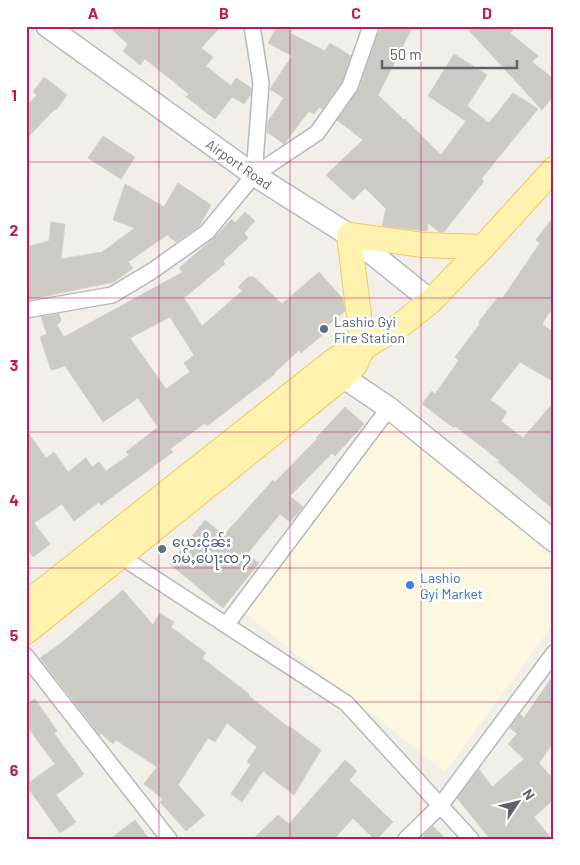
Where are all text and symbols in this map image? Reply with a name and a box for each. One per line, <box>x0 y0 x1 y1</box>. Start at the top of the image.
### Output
text: A <box>88 3 99 22</box>
text: B <box>219 3 229 22</box>
text: C <box>351 3 361 22</box>
text: D <box>482 3 492 22</box>
scale bar <box>382 38 518 70</box>
text: 50 m <box>390 45 422 63</box>
text: 1 <box>11 85 17 104</box>
street label: Airport Road <box>203 135 275 193</box>
text: 2 <box>10 220 19 239</box>
place label: Lashio Gyi Fire Station <box>334 313 405 346</box>
marker: Lashio Gyi Fire Station <box>318 323 330 335</box>
text: 3 <box>10 355 18 374</box>
text: 4 <box>9 490 19 509</box>
place label: ယေးငိုၼ်း ၵမ်ႇပေႃးၸ ႒ <box>172 532 251 570</box>
marker: ယေးငိုၼ်း ၵမ်ႇပေႃးၸ ႒ <box>156 543 168 555</box>
place label: Lashio Gyi Market <box>420 569 483 602</box>
marker: Lashio Gyi Market <box>404 579 416 591</box>
text: 5 <box>10 625 19 644</box>
text: 6 <box>10 760 19 779</box>
north arrow <box>492 778 542 828</box>
text: N <box>519 786 539 803</box>

